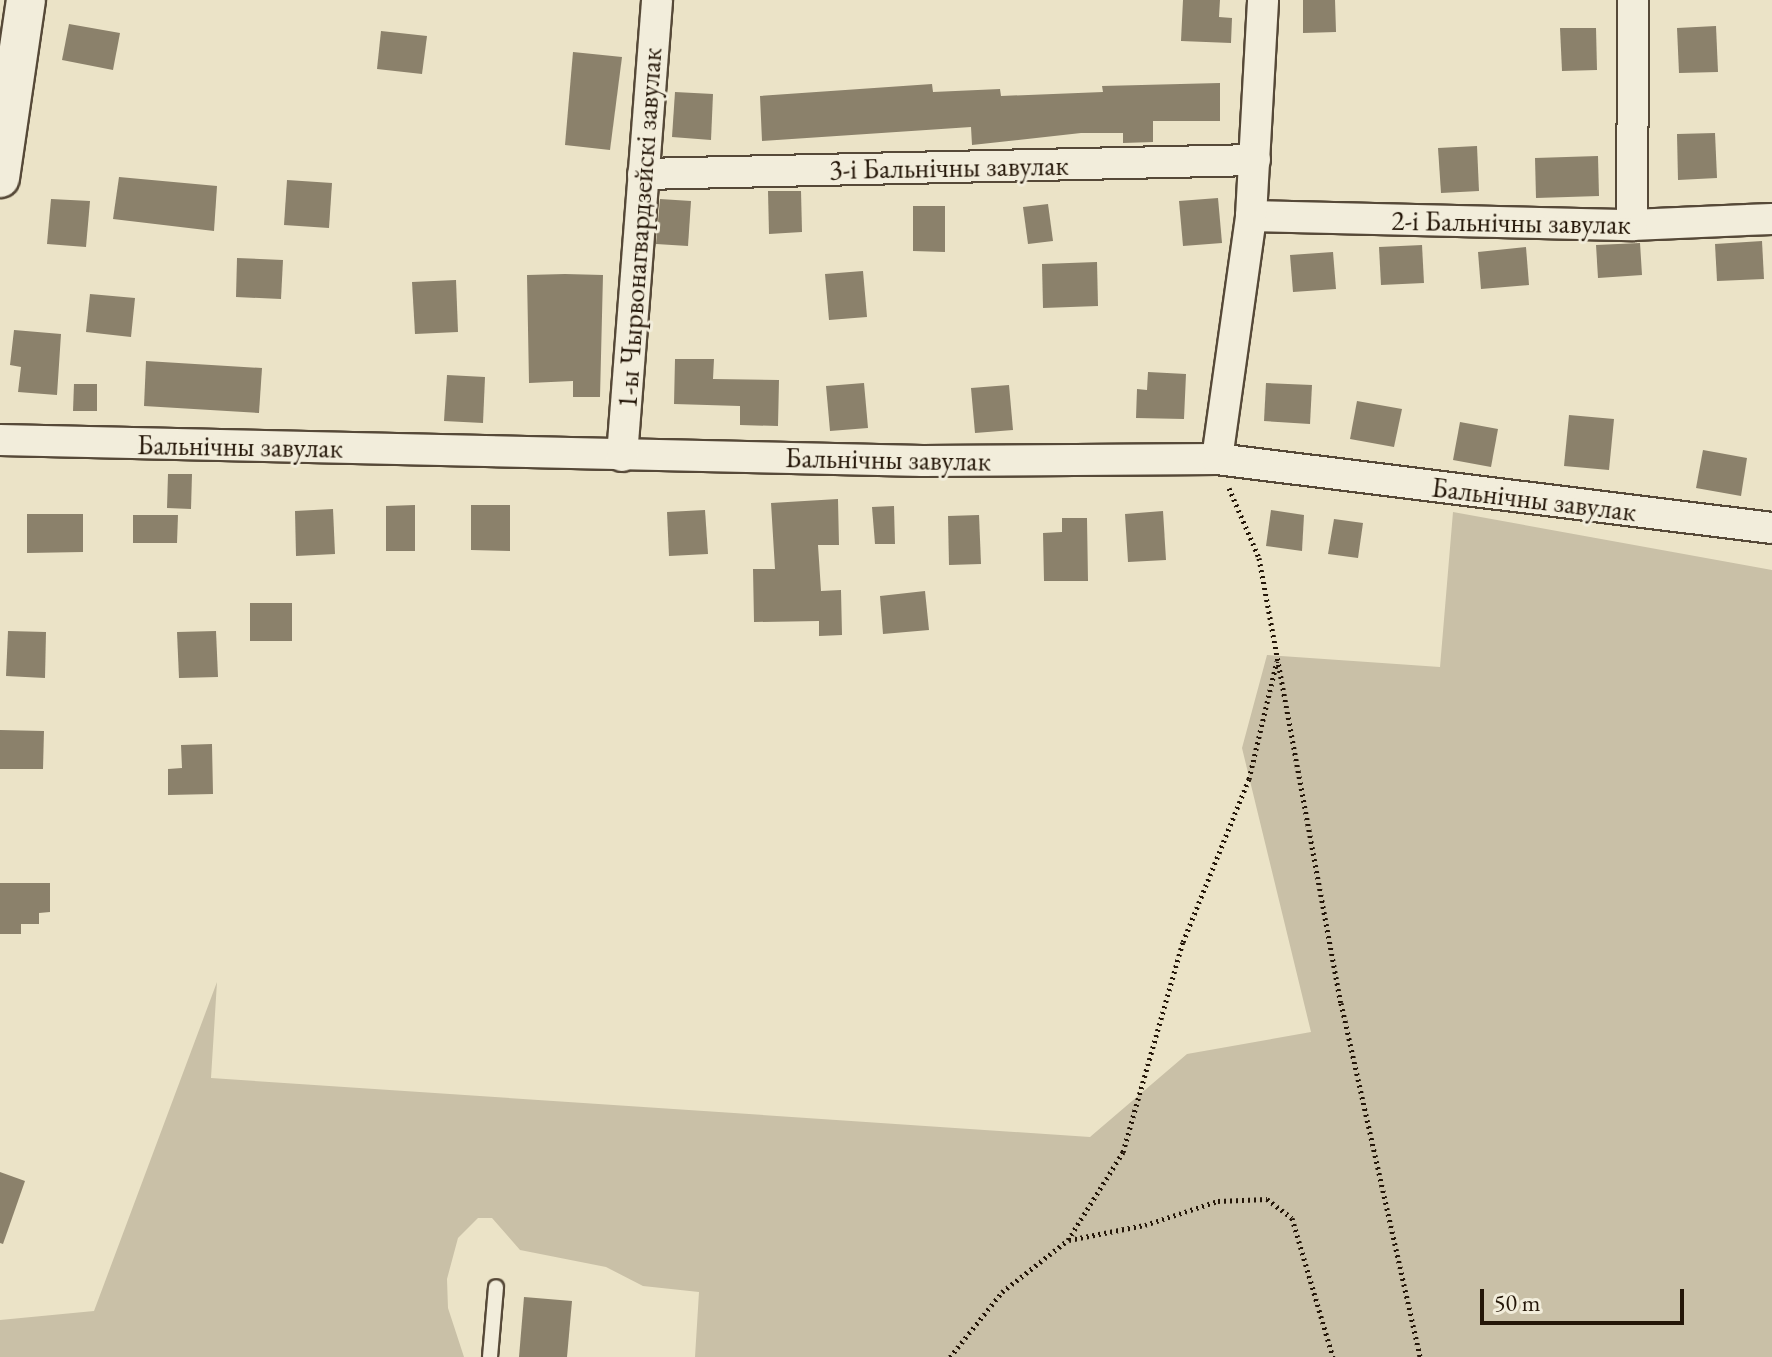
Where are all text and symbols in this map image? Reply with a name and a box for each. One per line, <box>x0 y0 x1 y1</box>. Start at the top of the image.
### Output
street label: 1-ы Чырвонагвардзейскі завулак <box>610 46 668 410</box>
street label: 3-і Бальнічны завулак <box>829 148 1069 186</box>
street label: 2-і Бальнічны завулак <box>1391 203 1631 241</box>
street label: Бальнічны завулак <box>137 427 343 465</box>
street label: Бальнічны завулак <box>785 440 991 478</box>
street label: Бальнічны завулак <box>1430 470 1638 528</box>
scale bar <box>1484 1273 1688 1323</box>
text: 50 m <box>1494 1287 1541 1318</box>

